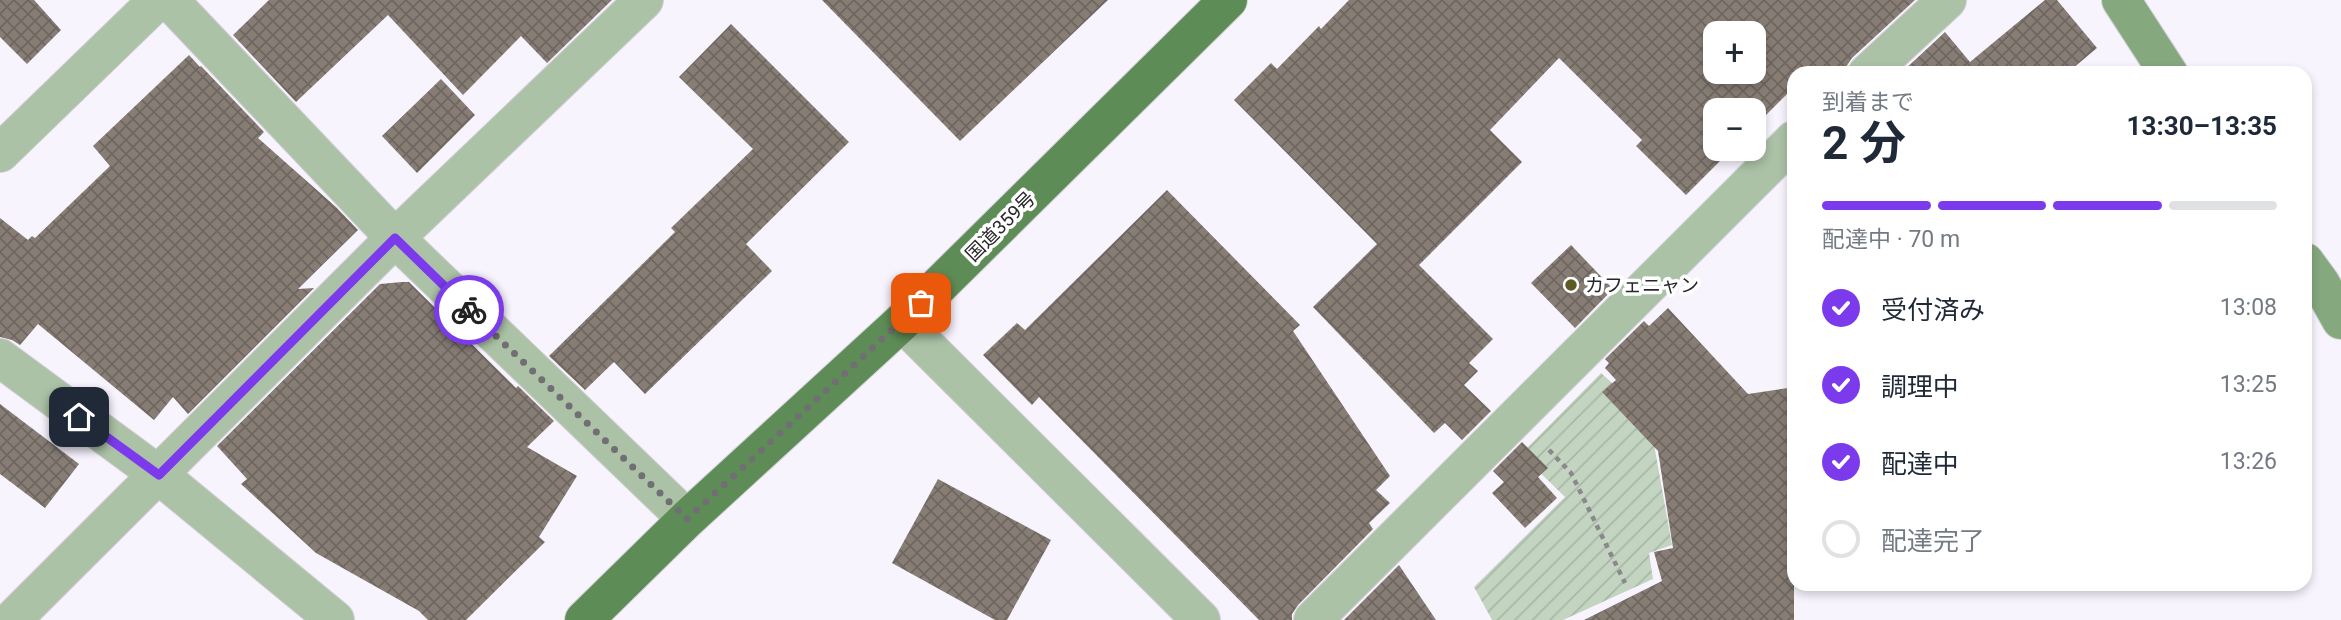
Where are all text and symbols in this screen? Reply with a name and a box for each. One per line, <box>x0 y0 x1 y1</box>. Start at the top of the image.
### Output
map controls <box>1703 21 1766 161</box>
button: + <box>1703 21 1766 84</box>
text: 到着まで <box>1822 89 1914 116</box>
button: − <box>1703 98 1766 161</box>
text: 13:30–13:35 <box>2127 111 2277 141</box>
text: 2 分 <box>1822 116 1906 170</box>
street label: 国道359号 <box>961 187 1040 266</box>
text: 配達中 · 70 m <box>1822 226 1960 253</box>
pin <box>891 273 951 333</box>
place label: カフェニャン <box>1585 274 1699 297</box>
courier <box>434 275 504 345</box>
marker: カフェニャン <box>1563 277 1579 293</box>
icon: bag <box>902 284 940 322</box>
icon: check <box>1822 289 1860 327</box>
icon: bike <box>450 291 488 329</box>
text: 13:08 <box>2220 294 2277 321</box>
text: 受付済み <box>1881 295 1985 325</box>
icon: check <box>1822 366 1860 404</box>
text: 13:25 <box>2220 371 2277 398</box>
text: 調理中 <box>1881 372 1959 402</box>
pin <box>49 387 109 447</box>
icon: home <box>60 398 98 436</box>
icon: check <box>1822 443 1860 481</box>
text: 13:26 <box>2220 448 2277 475</box>
text: 配達中 <box>1881 449 1959 479</box>
text: 配達完了 <box>1881 526 1985 556</box>

